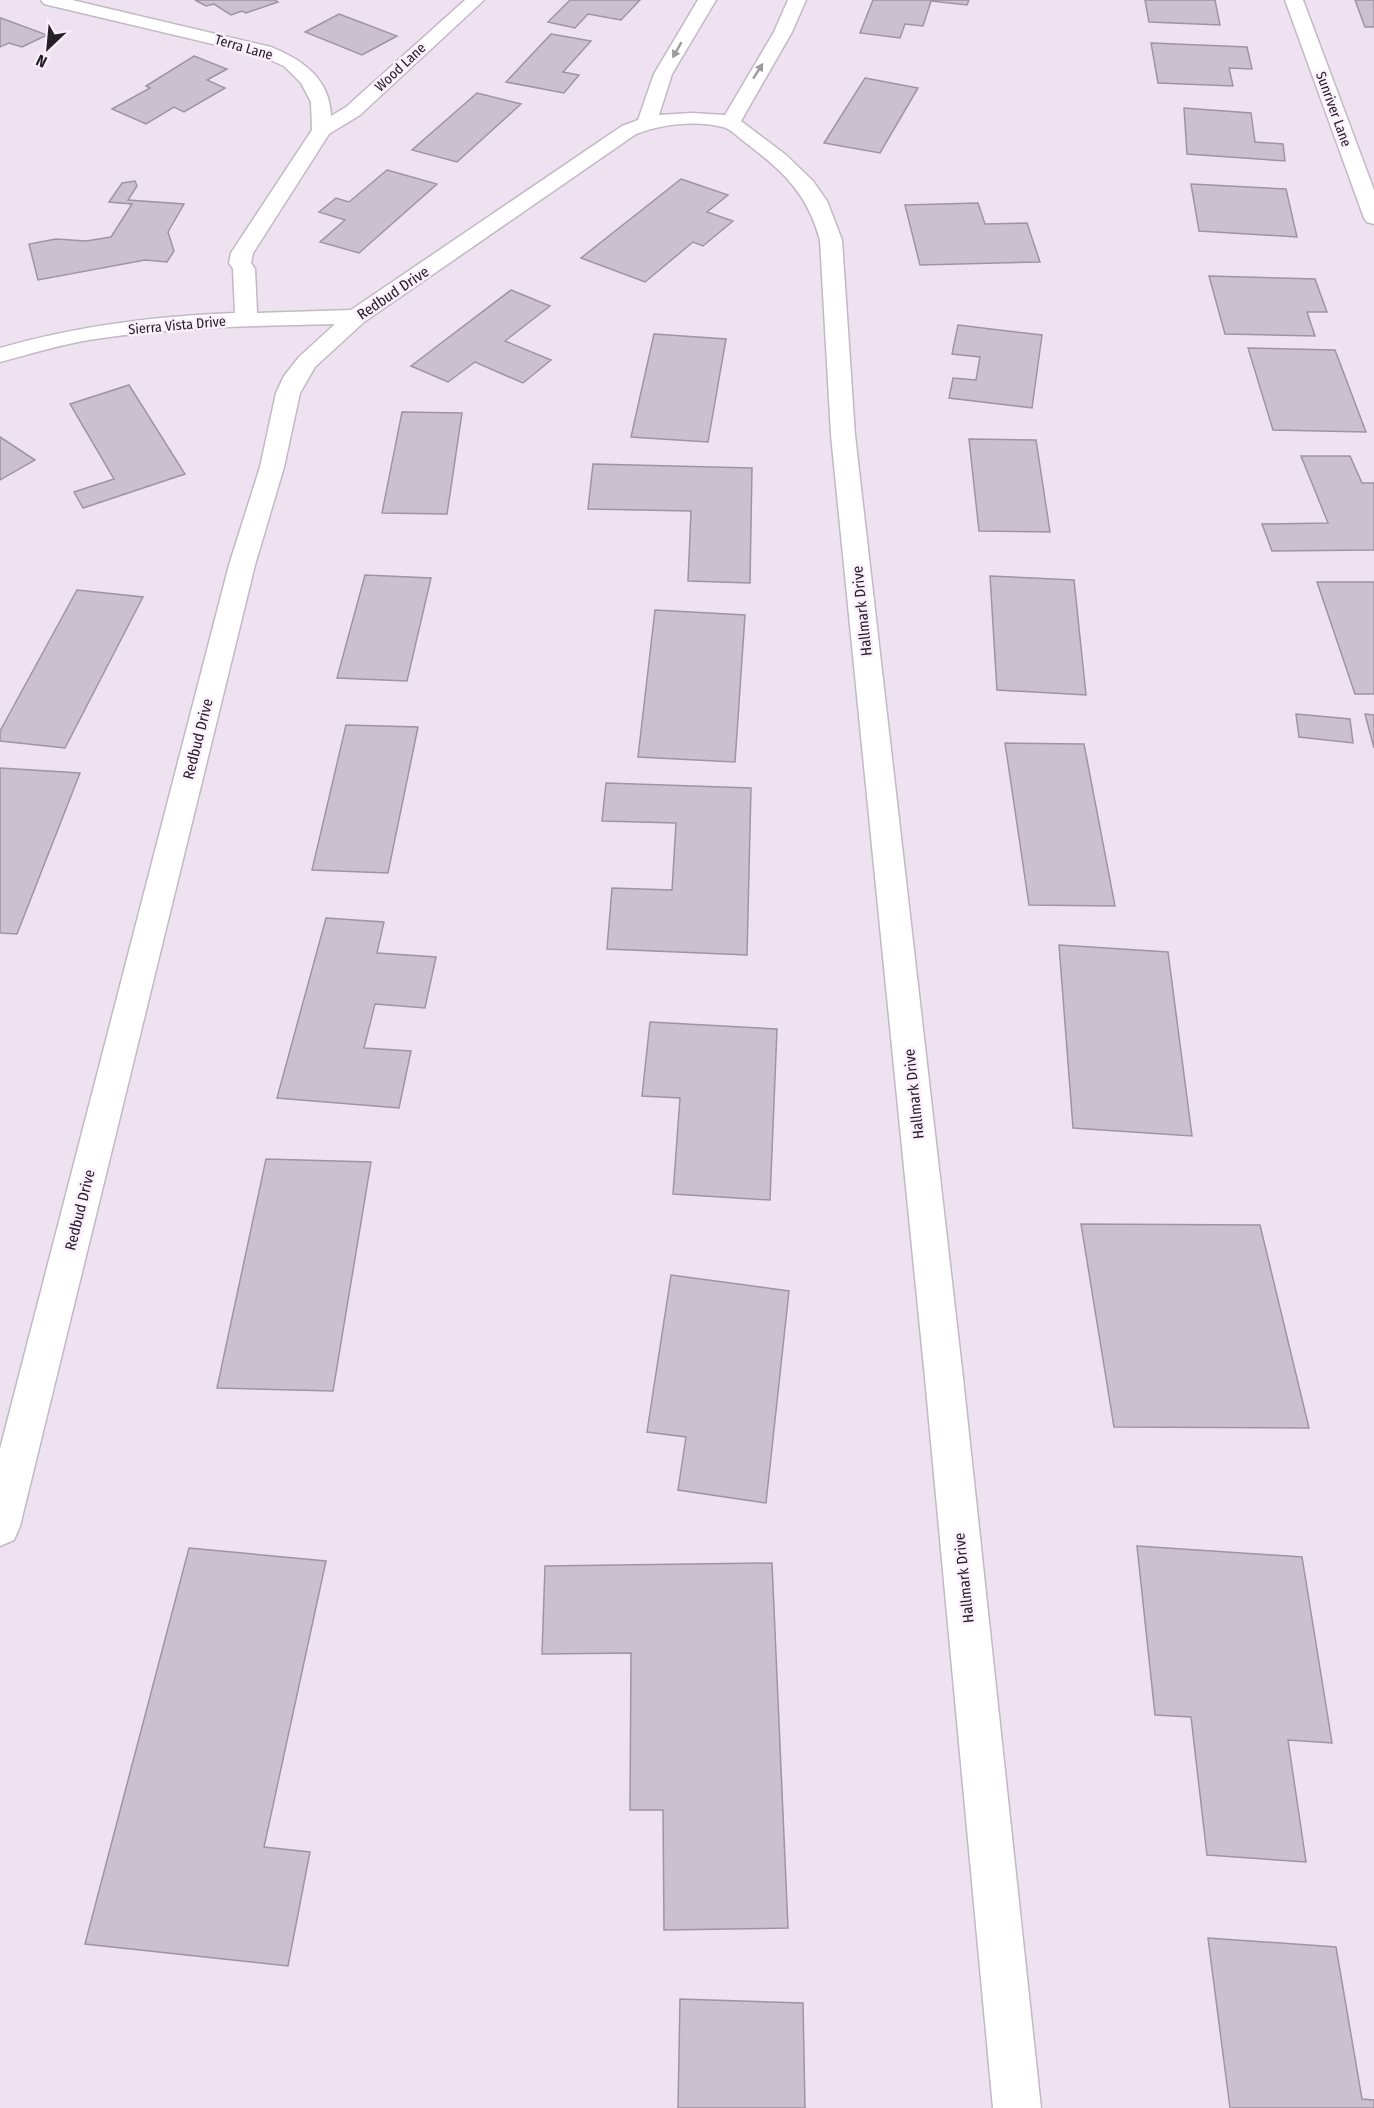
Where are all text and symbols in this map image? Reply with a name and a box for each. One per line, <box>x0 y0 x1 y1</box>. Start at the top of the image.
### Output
north arrow <box>18 18 78 78</box>
street label: Terra Lane <box>213 31 275 64</box>
street label: Wood Lane <box>371 40 429 95</box>
one-way arrow <box>672 42 682 59</box>
text: N <box>33 50 50 72</box>
one-way arrow <box>753 63 764 79</box>
street label: Sunriver Lane <box>1312 69 1355 149</box>
street label: Redbud Drive <box>354 262 432 324</box>
street label: Sierra Vista Drive <box>128 313 227 338</box>
street label: Hallmark Drive <box>848 565 876 657</box>
street label: Redbud Drive <box>179 697 217 781</box>
street label: Hallmark Drive <box>900 1048 928 1140</box>
street label: Redbud Drive <box>61 1168 99 1252</box>
street label: Hallmark Drive <box>950 1532 978 1624</box>

